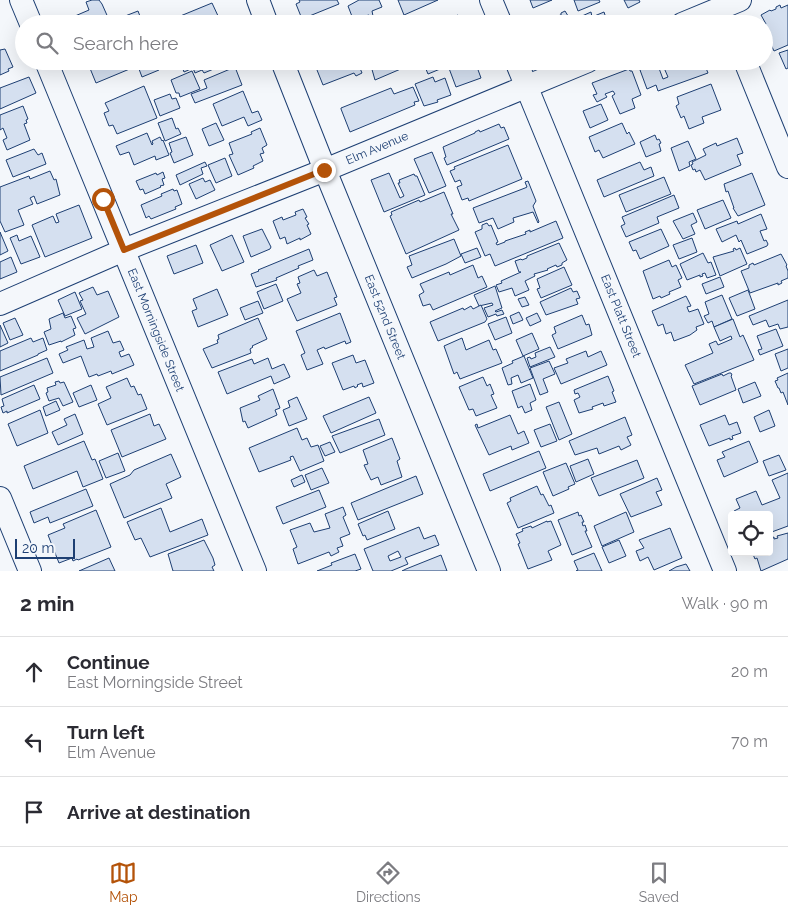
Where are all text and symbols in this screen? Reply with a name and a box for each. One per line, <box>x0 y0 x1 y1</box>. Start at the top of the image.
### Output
search box <box>15 15 773 70</box>
icon: search <box>33 29 61 57</box>
text: Search here <box>73 32 179 54</box>
street label: Elm Avenue <box>344 129 410 167</box>
route end <box>313 159 336 182</box>
route start <box>92 188 115 211</box>
street label: East Morningside Street <box>125 266 187 394</box>
street label: East Platt Street <box>598 272 644 360</box>
street label: East 52nd Street <box>362 273 408 361</box>
map controls <box>728 511 773 556</box>
button: locate <box>728 511 773 556</box>
scale bar <box>15 536 75 559</box>
text: 20 m <box>22 540 54 556</box>
text: 2 min <box>20 591 74 616</box>
text: Walk · 90 m <box>681 594 768 613</box>
text: Continue <box>67 651 150 673</box>
icon: ahead <box>20 658 48 686</box>
text: 20 m <box>731 662 768 681</box>
text: East Morningside Street <box>67 673 243 692</box>
text: Turn left <box>67 721 144 743</box>
icon: left <box>20 728 48 756</box>
text: 70 m <box>731 732 768 751</box>
text: Elm Avenue <box>67 743 156 762</box>
icon: arrive <box>20 798 48 826</box>
text: Arrive at destination <box>67 801 251 823</box>
tab: Map <box>109 859 138 905</box>
tab: Directions <box>356 859 421 905</box>
tab: Saved <box>639 859 679 905</box>

